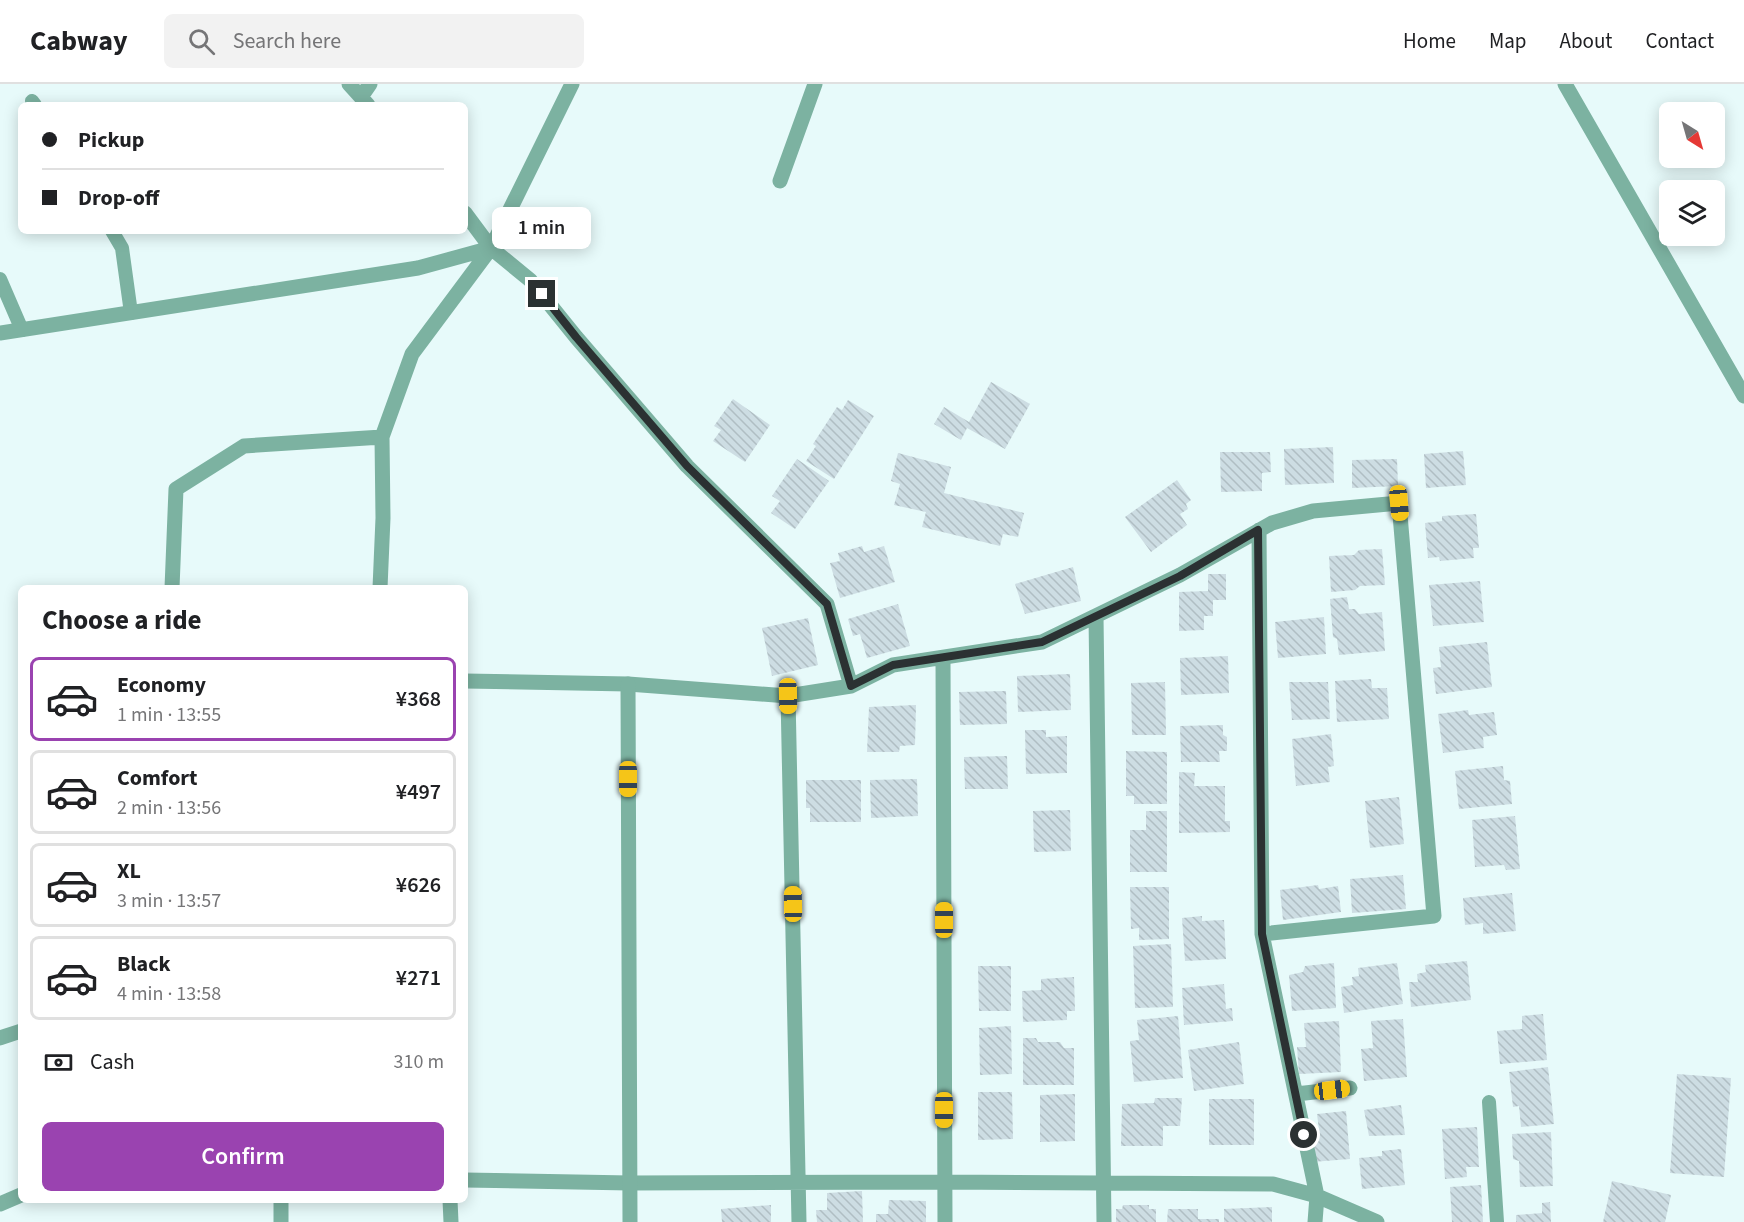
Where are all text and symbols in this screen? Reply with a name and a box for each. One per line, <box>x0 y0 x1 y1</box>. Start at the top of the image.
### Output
search box <box>164 14 584 68</box>
text: Cabway <box>30 21 128 61</box>
icon: search <box>185 25 218 58</box>
text: Search here <box>233 25 341 57</box>
text: Home <box>1403 26 1456 56</box>
text: Map <box>1489 26 1527 56</box>
text: About <box>1560 26 1612 56</box>
text: Contact <box>1645 26 1714 56</box>
north arrow <box>1659 102 1725 168</box>
map controls <box>1659 102 1725 246</box>
text: Pickup <box>78 124 144 156</box>
button: layers <box>1659 180 1725 246</box>
text: Drop-off <box>78 182 159 214</box>
callout: 1 min <box>492 207 592 249</box>
text: 1 min <box>518 214 565 242</box>
route end <box>528 280 555 307</box>
car <box>1388 484 1410 522</box>
text: Choose a ride <box>42 601 202 640</box>
text: Economy <box>117 669 206 701</box>
icon: car <box>45 672 99 726</box>
car <box>779 678 797 714</box>
text: ¥368 <box>396 683 441 715</box>
text: 1 min · 13:55 <box>117 701 221 729</box>
car <box>619 761 637 797</box>
text: Comfort <box>117 762 198 794</box>
icon: car <box>45 765 99 819</box>
text: ¥497 <box>396 776 441 808</box>
text: 2 min · 13:56 <box>117 794 221 822</box>
text: XL <box>117 855 141 887</box>
icon: car <box>45 858 99 912</box>
text: ¥626 <box>396 869 441 901</box>
car <box>784 886 802 922</box>
text: 3 min · 13:57 <box>117 887 221 915</box>
car <box>935 902 953 938</box>
text: Black <box>117 948 171 980</box>
icon: car <box>45 951 99 1005</box>
text: ¥271 <box>396 962 441 994</box>
text: 4 min · 13:58 <box>117 980 221 1008</box>
icon: cash <box>42 1046 75 1079</box>
text: Cash <box>90 1046 135 1078</box>
text: 310 m <box>394 1048 444 1076</box>
car <box>1313 1079 1351 1101</box>
car <box>935 1092 953 1128</box>
route start <box>1290 1121 1317 1148</box>
button: Confirm <box>42 1122 444 1191</box>

